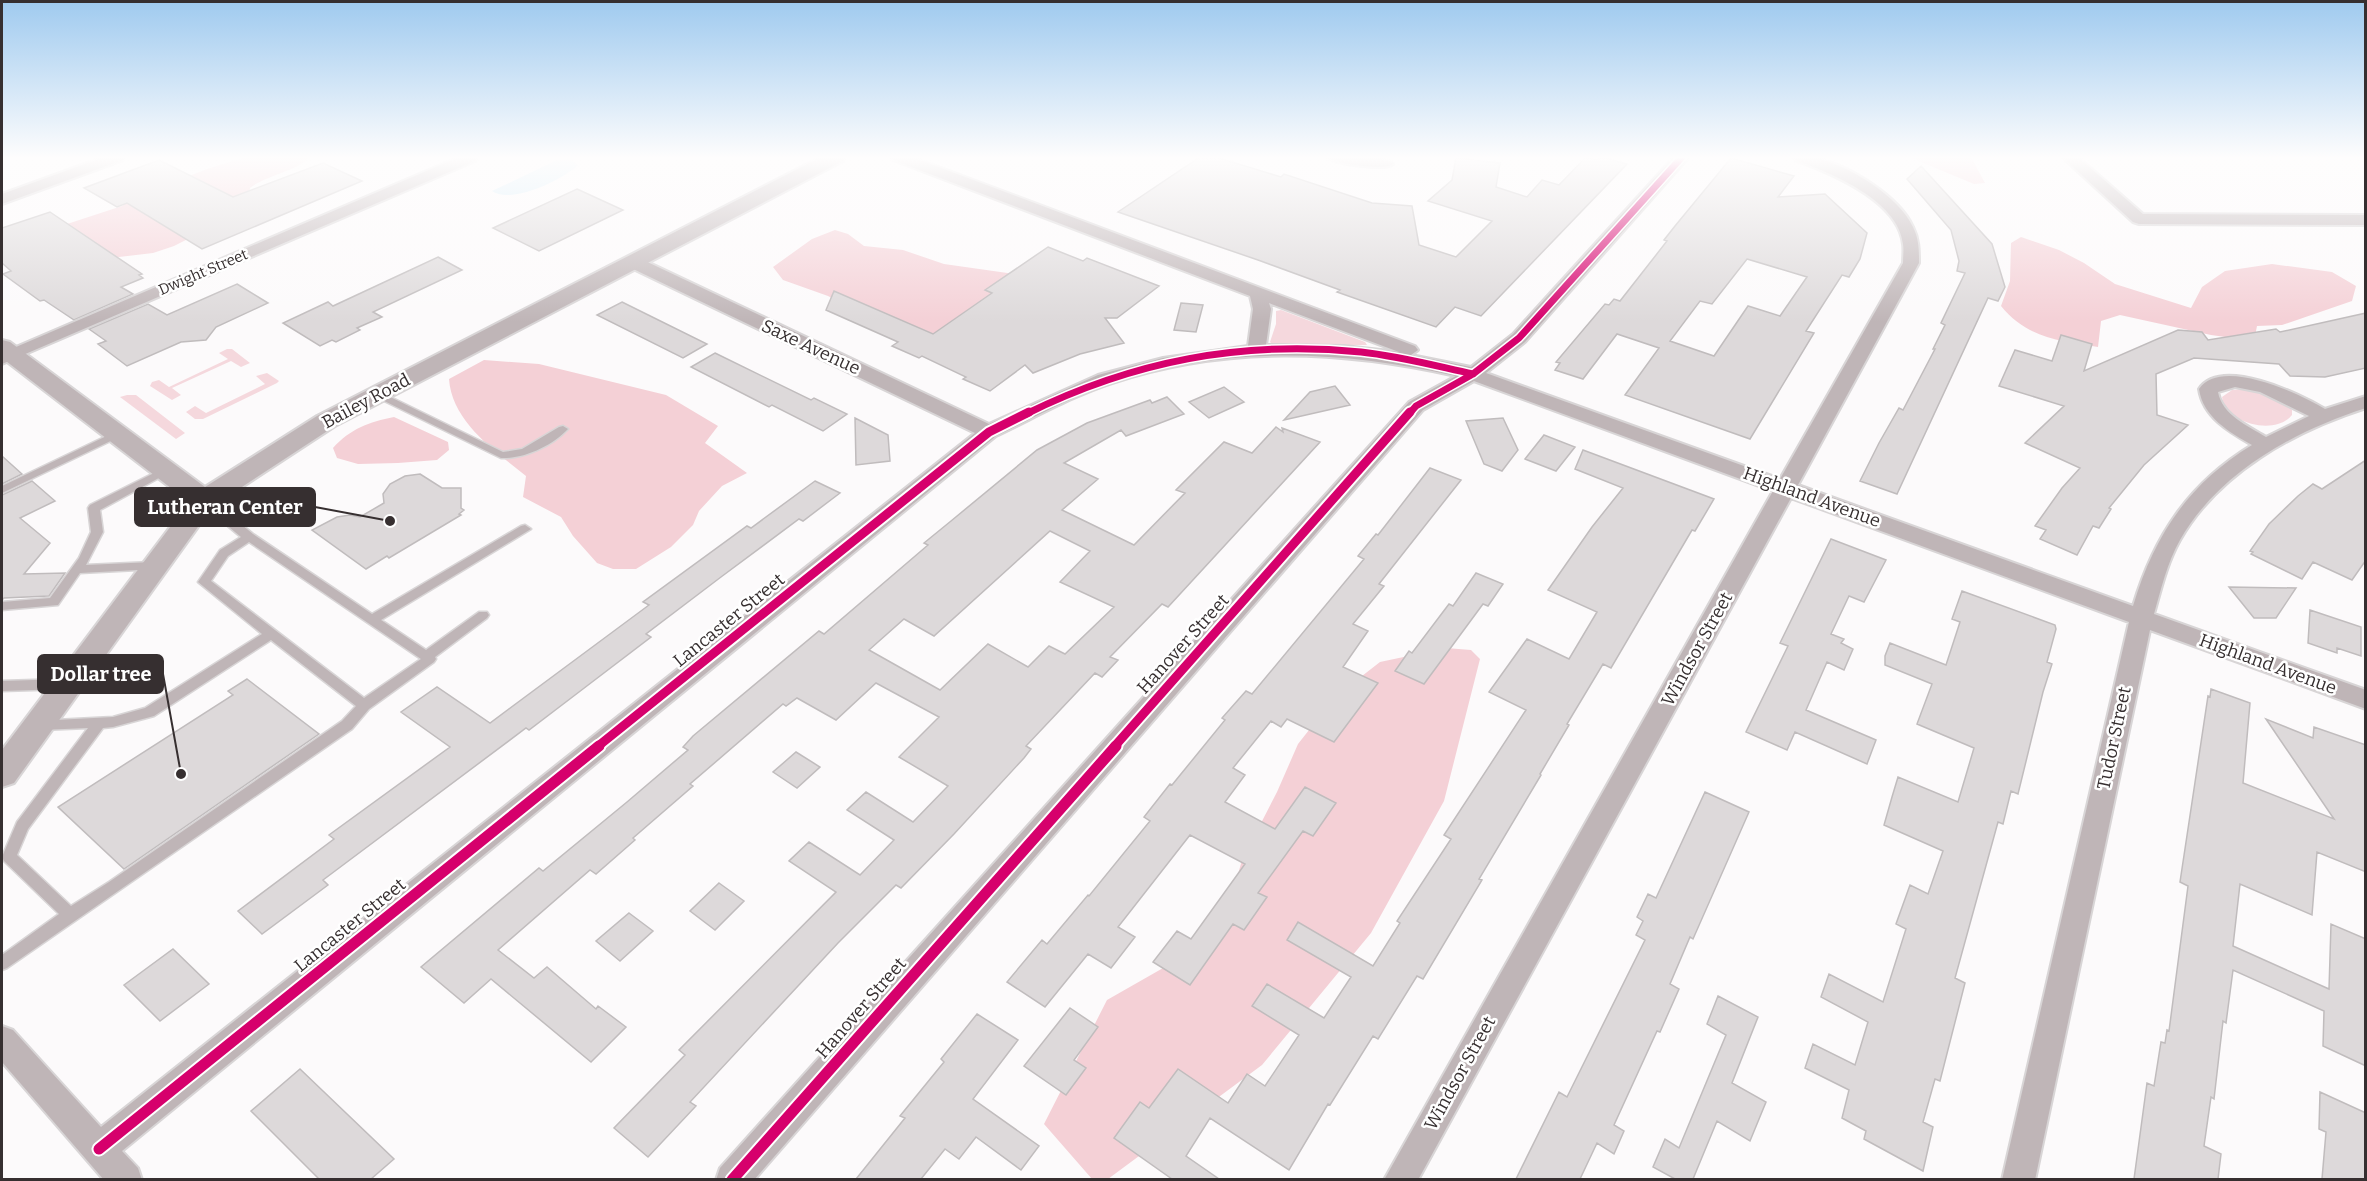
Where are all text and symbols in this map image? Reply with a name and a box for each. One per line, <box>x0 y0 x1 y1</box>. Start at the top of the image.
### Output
street label: Dwight Street <box>156 245 251 299</box>
street label: Saxe Avenue <box>758 315 864 379</box>
street label: Bailey Road <box>318 368 414 433</box>
street label: Highland Avenue <box>1740 462 1884 532</box>
callout: Lutheran Center <box>135 488 315 526</box>
text: Lutheran Center <box>147 495 303 519</box>
street label: Lancaster Street <box>669 568 789 672</box>
street label: Windsor Street <box>1657 588 1737 710</box>
street label: Hanover Street <box>1132 589 1234 698</box>
street label: Highland Avenue <box>2196 629 2340 699</box>
callout: Dollar tree <box>38 655 163 693</box>
text: Dollar tree <box>50 662 152 686</box>
street label: Tudor Street <box>2092 684 2136 792</box>
street label: Lancaster Street <box>290 873 410 977</box>
street label: Hanover Street <box>811 953 911 1063</box>
street label: Windsor Street <box>1420 1012 1500 1134</box>

